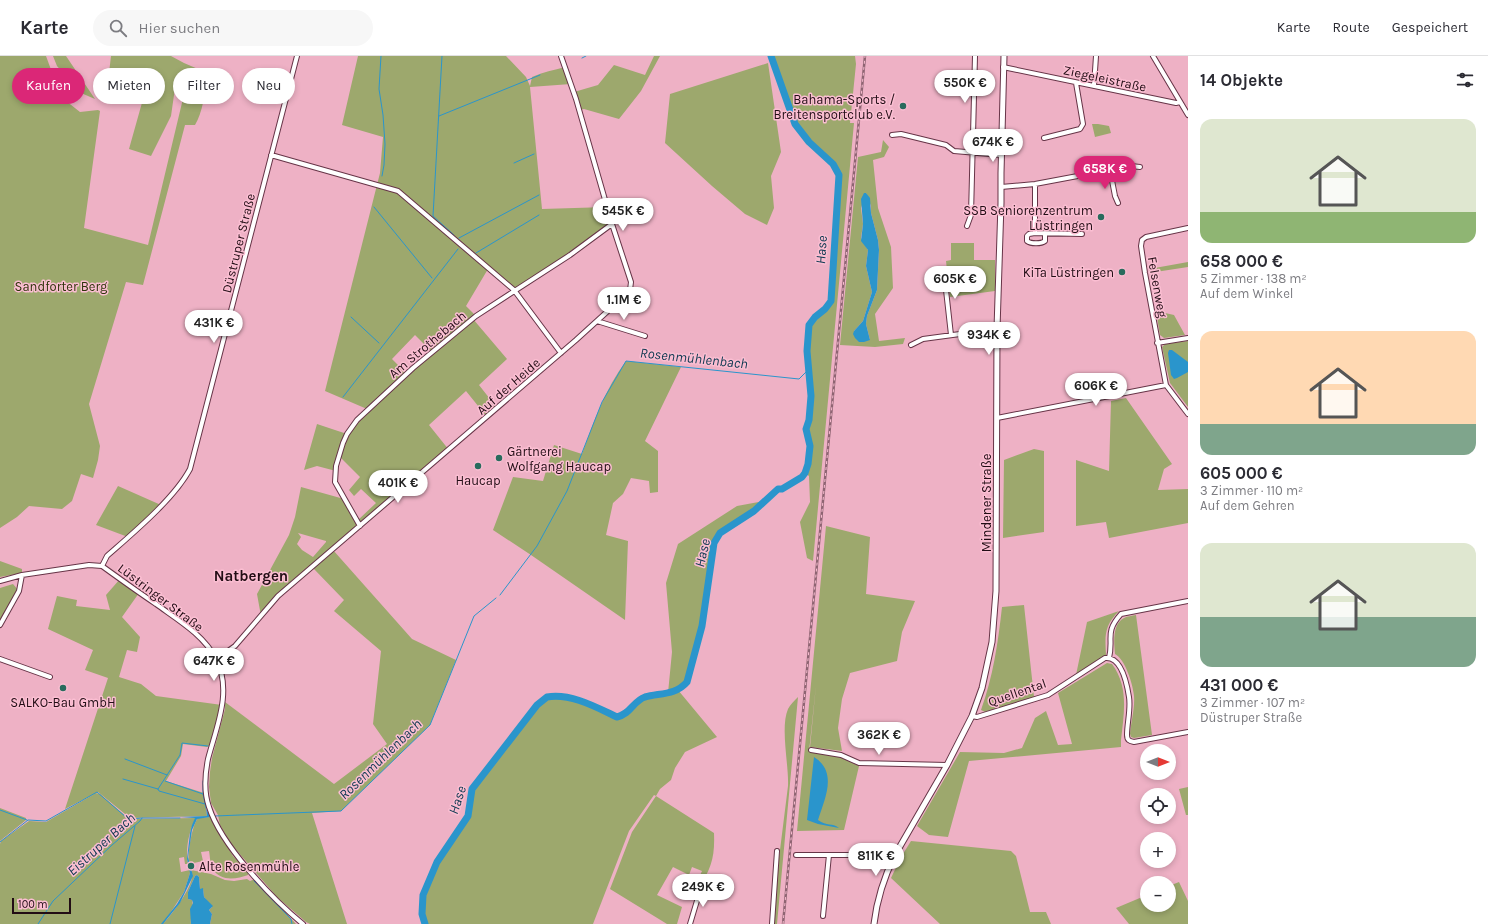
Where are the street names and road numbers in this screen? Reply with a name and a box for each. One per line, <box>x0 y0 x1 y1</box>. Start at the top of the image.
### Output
street label: Ziegeleistraße <box>1062 62 1148 95</box>
street label: Düstruper Straße <box>219 191 258 294</box>
street label: Felsenweg <box>1145 255 1170 319</box>
street label: Am Strothebach <box>386 308 469 381</box>
street label: Auf der Heide <box>474 355 543 418</box>
street label: Mindener Straße <box>979 453 994 552</box>
street label: Lüstringer Straße <box>115 560 207 635</box>
street label: Quellental <box>986 676 1048 709</box>

